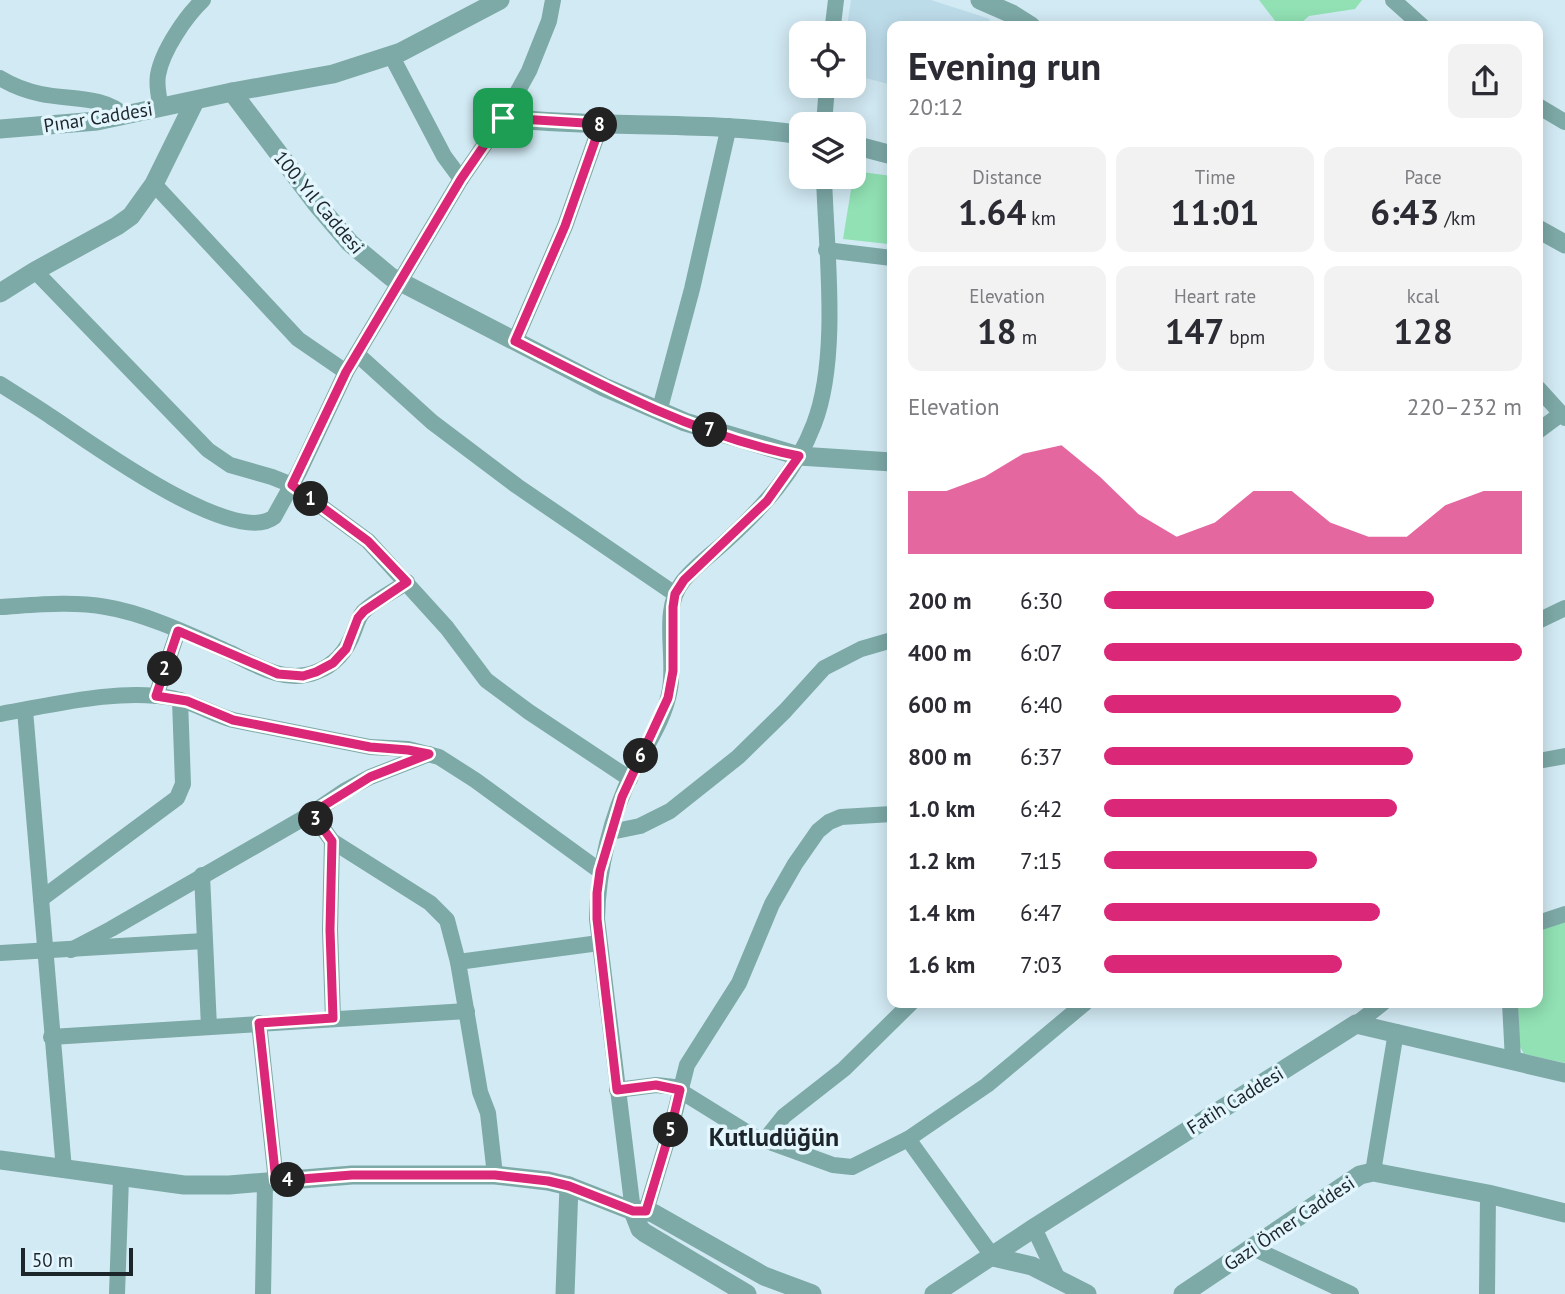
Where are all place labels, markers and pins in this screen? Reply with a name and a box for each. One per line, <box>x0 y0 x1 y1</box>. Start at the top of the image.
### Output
pin <box>473 88 533 148</box>
pin: 8 <box>582 108 618 142</box>
pin: 7 <box>692 412 728 448</box>
pin: 1 <box>294 482 328 516</box>
pin: 2 <box>148 652 182 686</box>
pin: 6 <box>624 738 658 774</box>
pin: 3 <box>298 802 334 836</box>
pin: 5 <box>654 1112 688 1148</box>
pin: 4 <box>270 1162 306 1198</box>

